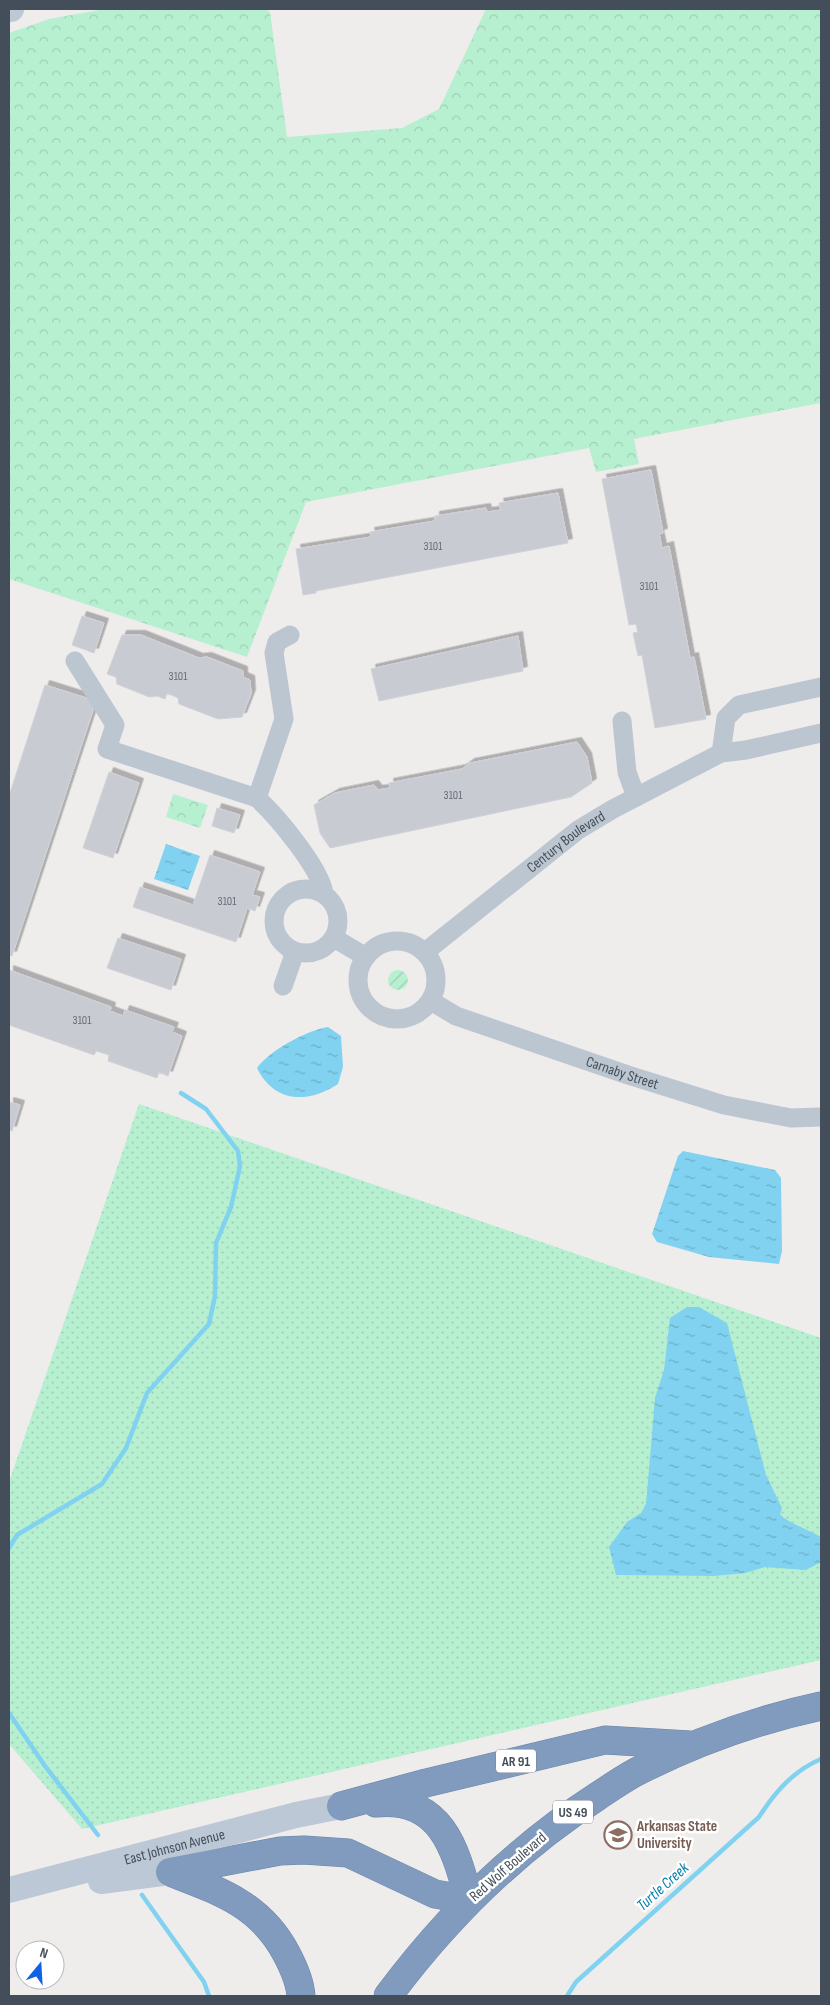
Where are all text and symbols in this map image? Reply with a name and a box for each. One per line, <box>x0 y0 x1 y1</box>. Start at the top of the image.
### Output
house number: 3101 <box>424 539 443 554</box>
house number: 3101 <box>640 579 659 594</box>
house number: 3101 <box>169 669 188 684</box>
house number: 3101 <box>444 788 463 803</box>
street label: Century Boulevard <box>523 807 608 877</box>
house number: 3101 <box>218 894 237 909</box>
house number: 3101 <box>73 1013 92 1028</box>
street label: Carnaby Street <box>584 1052 661 1094</box>
road number: AR 91 <box>496 1750 536 1772</box>
road number: US 49 <box>553 1800 593 1824</box>
place label: Arkansas State University <box>636 1817 717 1853</box>
school or university icon: Arkansas State University <box>603 1820 633 1850</box>
street label: East Johnson Avenue <box>122 1825 227 1869</box>
street label: Red Wolf Boulevard <box>465 1828 551 1906</box>
water label: Turtle Creek <box>633 1858 694 1915</box>
north arrow <box>15 1940 65 1990</box>
text: N <box>38 1944 50 1962</box>

